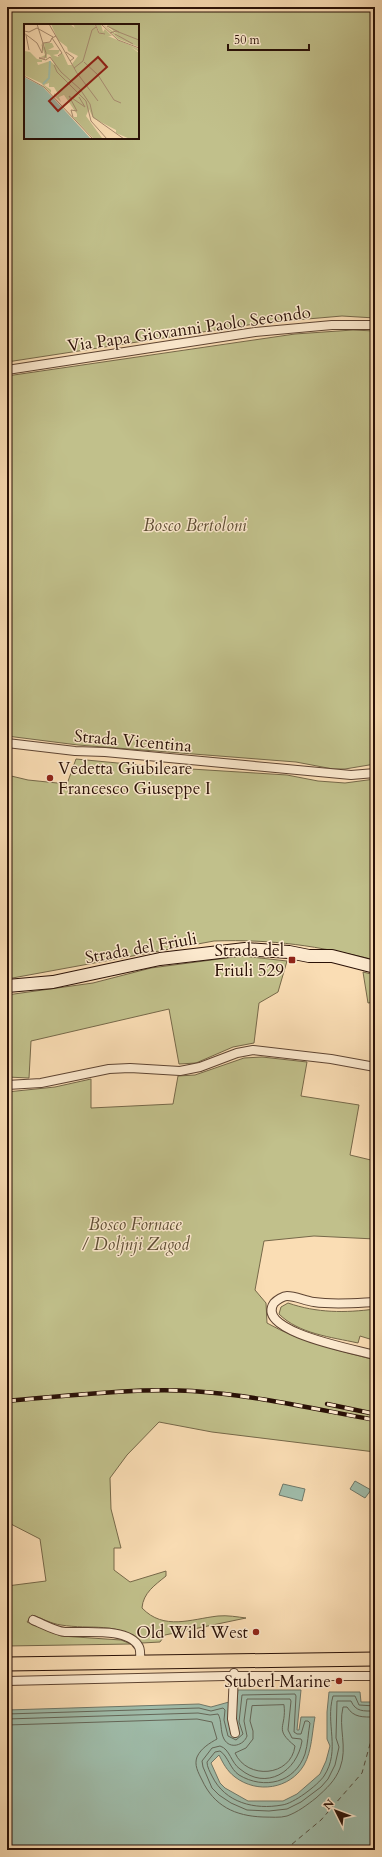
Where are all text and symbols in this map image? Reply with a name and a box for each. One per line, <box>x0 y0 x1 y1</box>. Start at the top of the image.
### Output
inset map <box>24 24 139 139</box>
scale bar <box>228 26 309 52</box>
text: 50 m <box>234 32 261 48</box>
street label: Via Papa Giovanni Paolo Secondo <box>66 301 312 357</box>
park label: Bosco Bertoloni <box>143 514 247 537</box>
street label: Strada Vicentina <box>73 724 193 758</box>
place label: Vedetta Giubileare Francesco Giuseppe I <box>58 757 211 800</box>
marker: Vedetta Giubileare Francesco Giuseppe I <box>45 773 55 783</box>
street label: Strada del Friuli <box>83 927 199 969</box>
place label: Strada del Friuli 529 <box>214 939 285 982</box>
marker: Strada del Friuli 529 <box>287 955 297 965</box>
park label: Bosco Fornace / Doljnji Zagod <box>81 1213 190 1256</box>
place label: Old Wild West <box>136 1621 249 1644</box>
marker: Old Wild West <box>251 1627 261 1637</box>
place label: Stuberl Marine <box>224 1670 331 1693</box>
marker: Stuberl Marine <box>334 1676 344 1686</box>
north arrow <box>316 1791 356 1831</box>
text: N <box>320 1796 338 1813</box>

